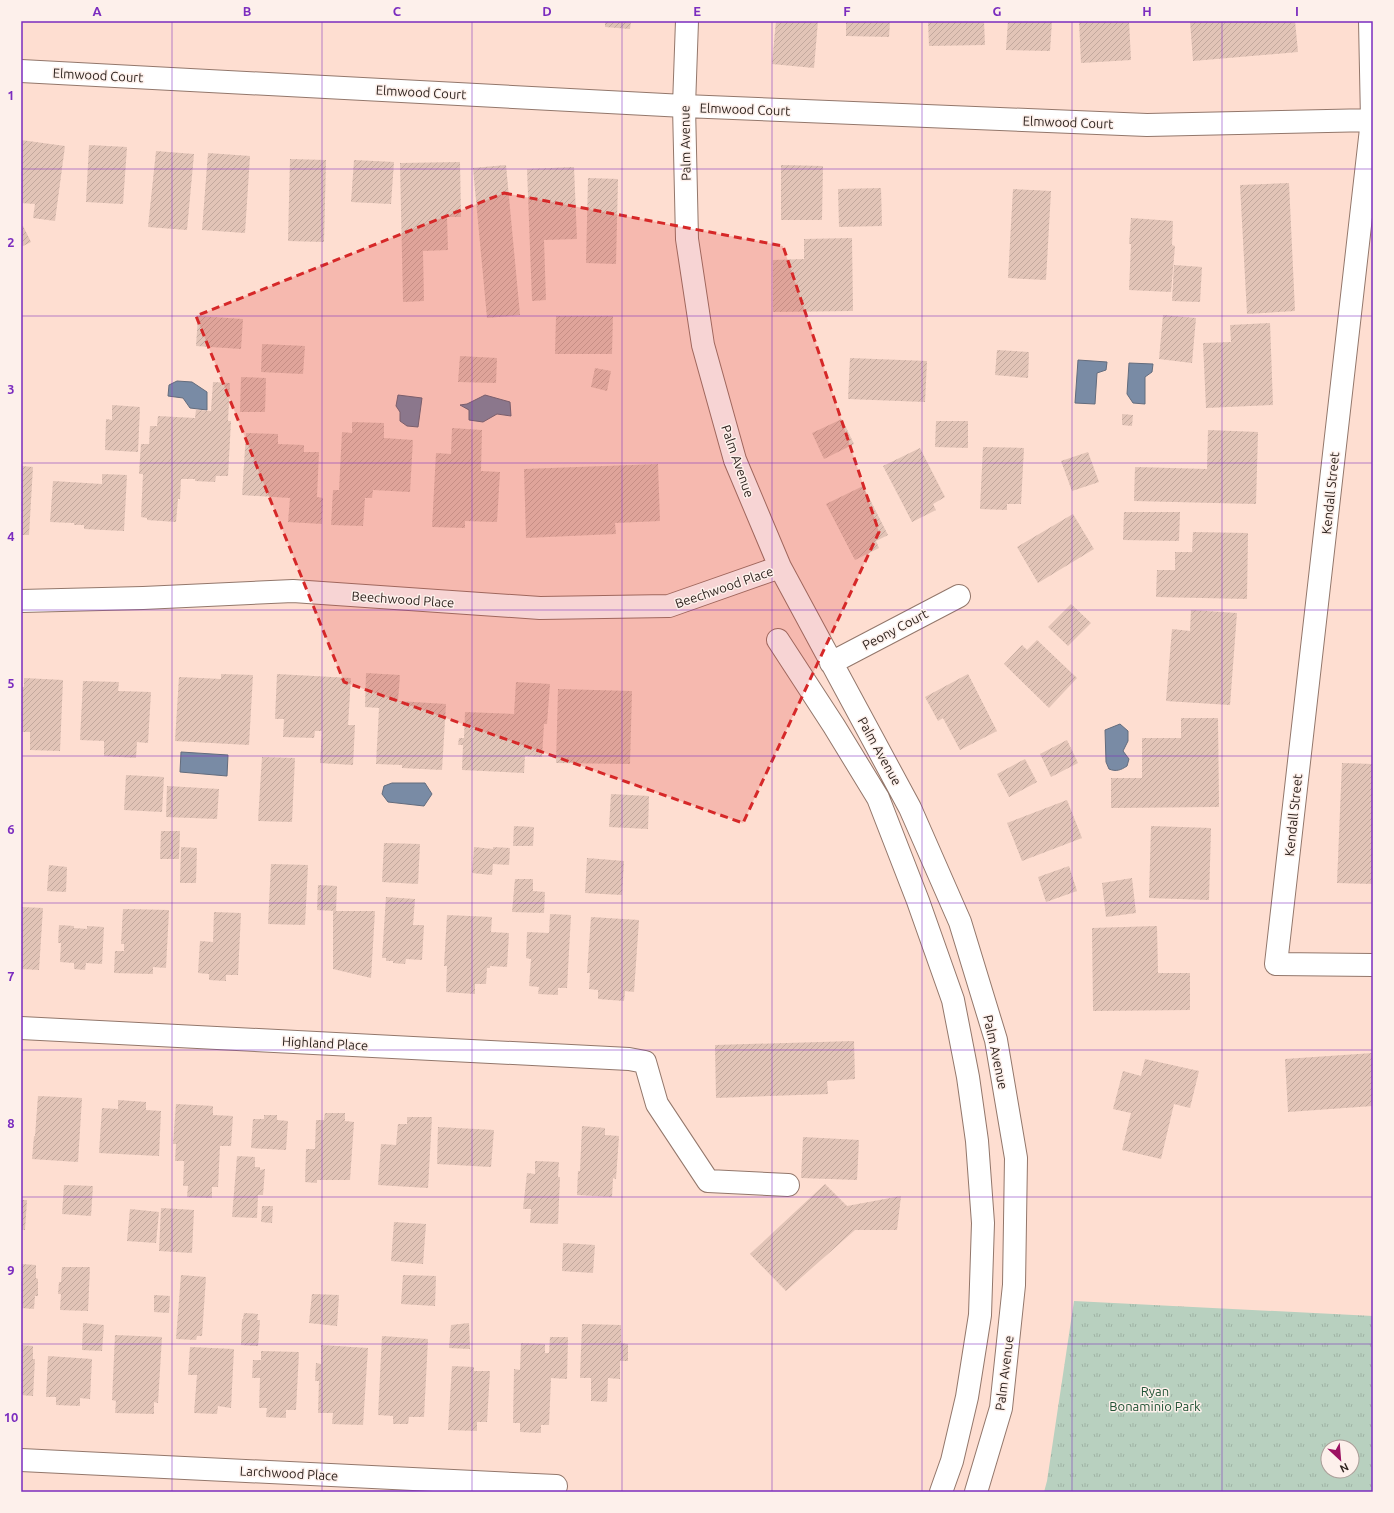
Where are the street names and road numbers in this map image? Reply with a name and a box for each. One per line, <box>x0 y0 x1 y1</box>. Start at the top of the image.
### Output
street label: Elmwood Court <box>52 66 144 84</box>
street label: Elmwood Court <box>375 83 467 101</box>
street label: Elmwood Court <box>699 100 791 118</box>
street label: Palm Avenue <box>677 105 693 181</box>
street label: Elmwood Court <box>1022 113 1114 131</box>
street label: Palm Avenue <box>719 423 757 499</box>
street label: Kendall Street <box>1319 451 1341 535</box>
street label: Beechwood Place <box>673 564 775 610</box>
street label: Beechwood Place <box>351 588 455 610</box>
street label: Peony Court <box>860 606 930 652</box>
street label: Palm Avenue <box>856 714 904 788</box>
street label: Kendall Street <box>1282 773 1304 857</box>
street label: Palm Avenue <box>981 1013 1011 1091</box>
street label: Highland Place <box>282 1034 368 1052</box>
street label: Palm Avenue <box>992 1335 1016 1411</box>
street label: Larchwood Place <box>239 1463 339 1483</box>

